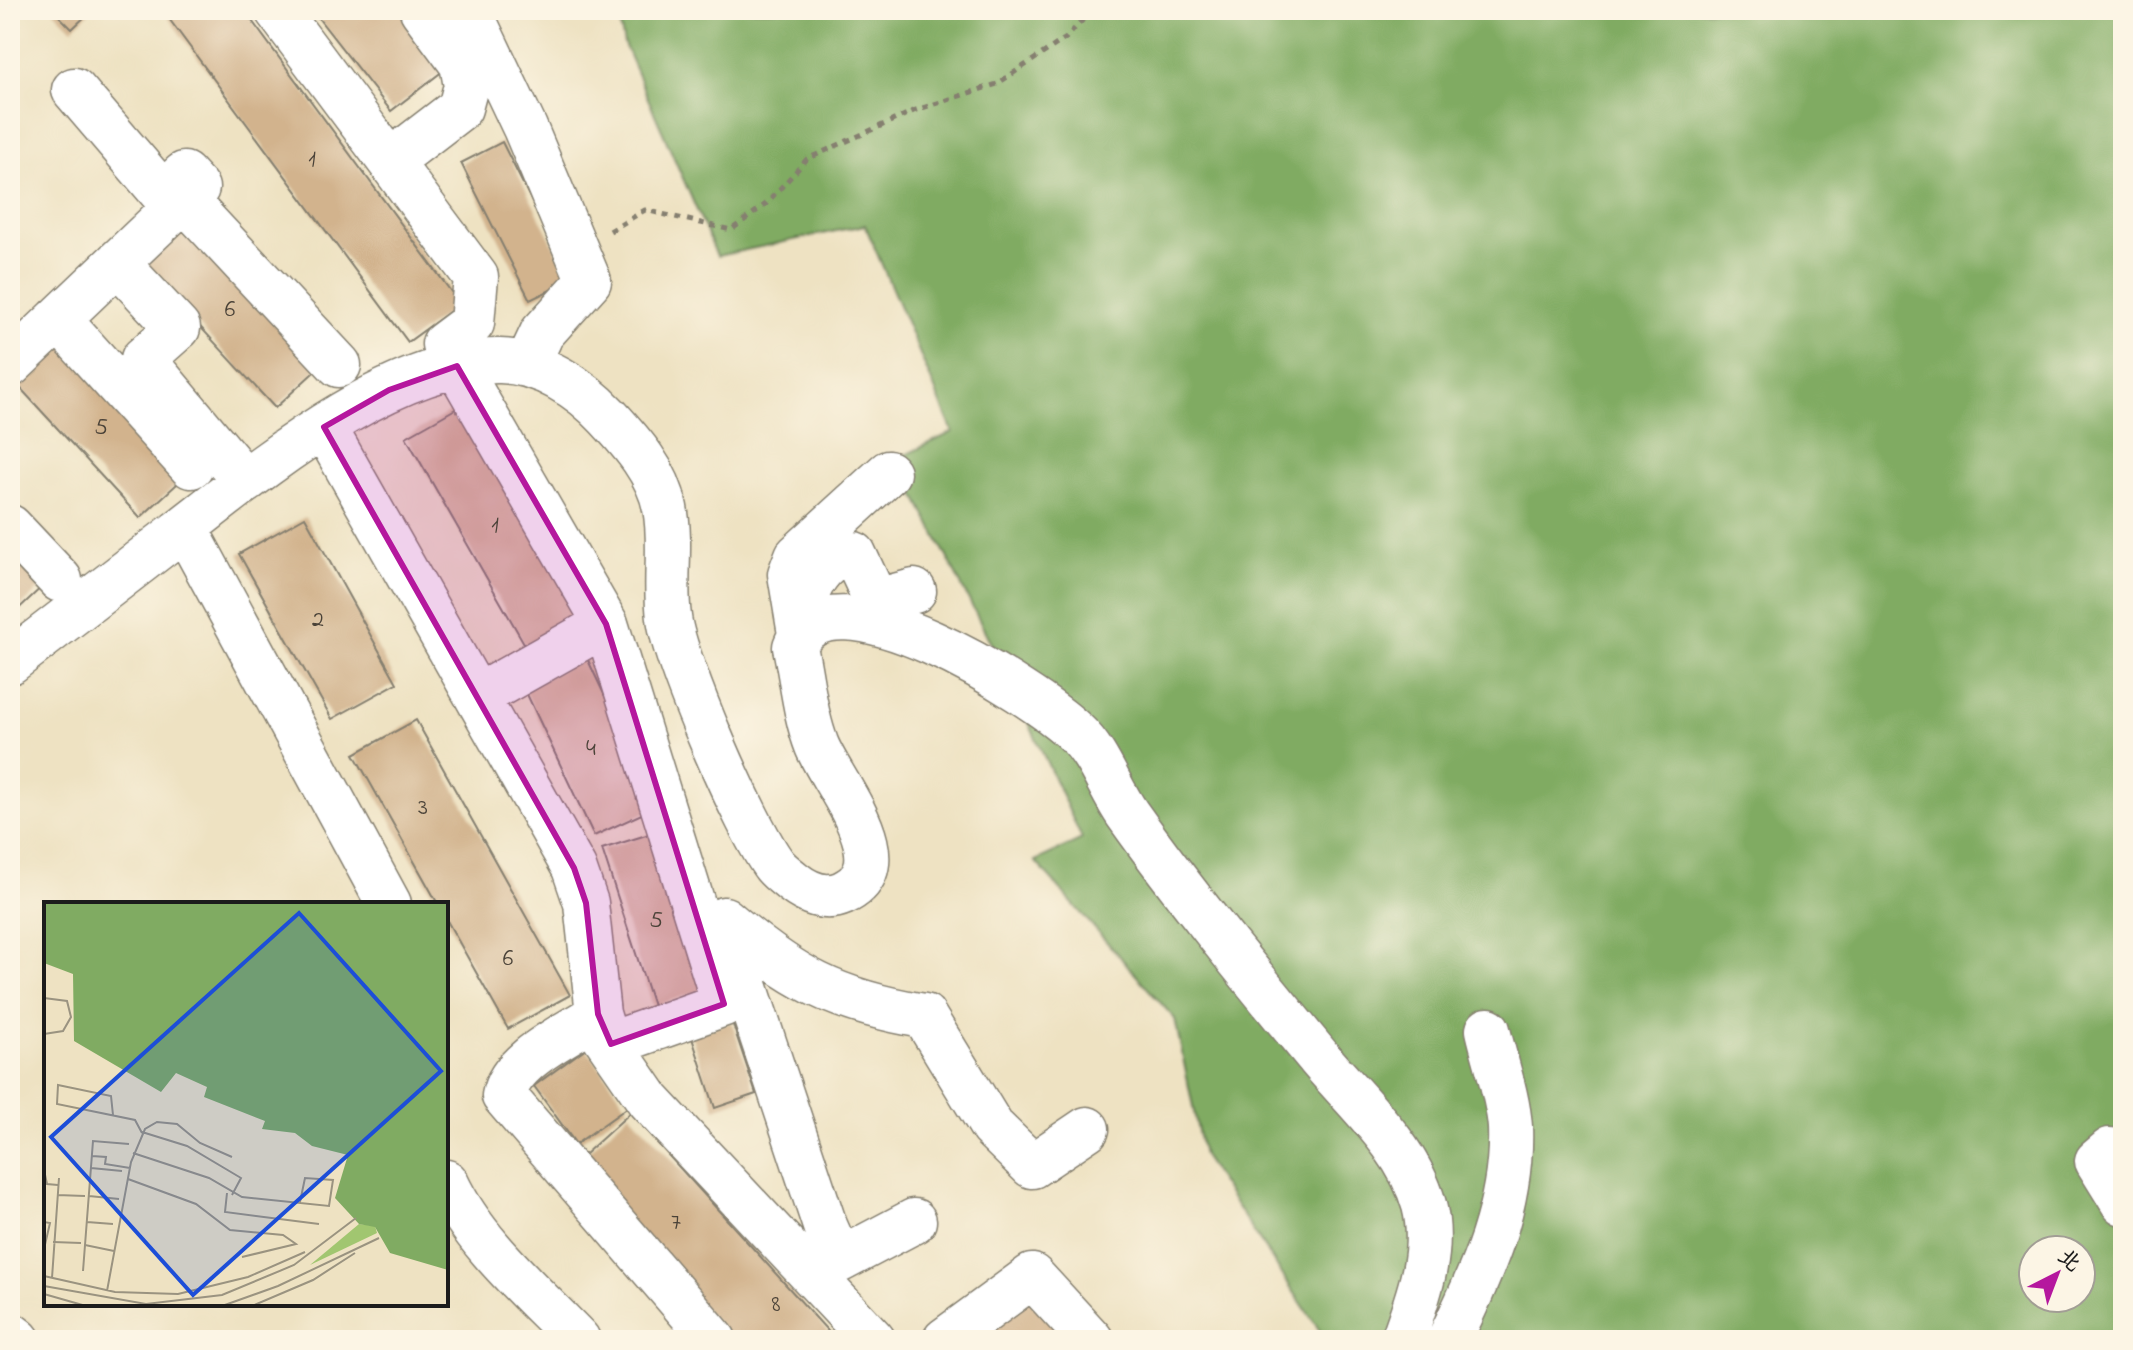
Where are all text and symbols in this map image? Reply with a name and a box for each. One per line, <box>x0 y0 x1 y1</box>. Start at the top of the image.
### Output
house number: 1 <box>308 143 316 178</box>
house number: 6 <box>225 293 236 328</box>
house number: 5 <box>94 411 108 446</box>
house number: 1 <box>491 509 499 544</box>
house number: 2 <box>312 603 324 638</box>
house number: 4 <box>586 732 596 767</box>
house number: 3 <box>418 791 428 826</box>
inset map <box>44 902 448 1306</box>
house number: 5 <box>649 904 663 939</box>
house number: 6 <box>503 942 514 977</box>
house number: 7 <box>671 1206 681 1241</box>
north arrow <box>2017 1234 2097 1314</box>
text: 北 <box>2049 1242 2087 1281</box>
house number: 8 <box>772 1288 781 1323</box>

